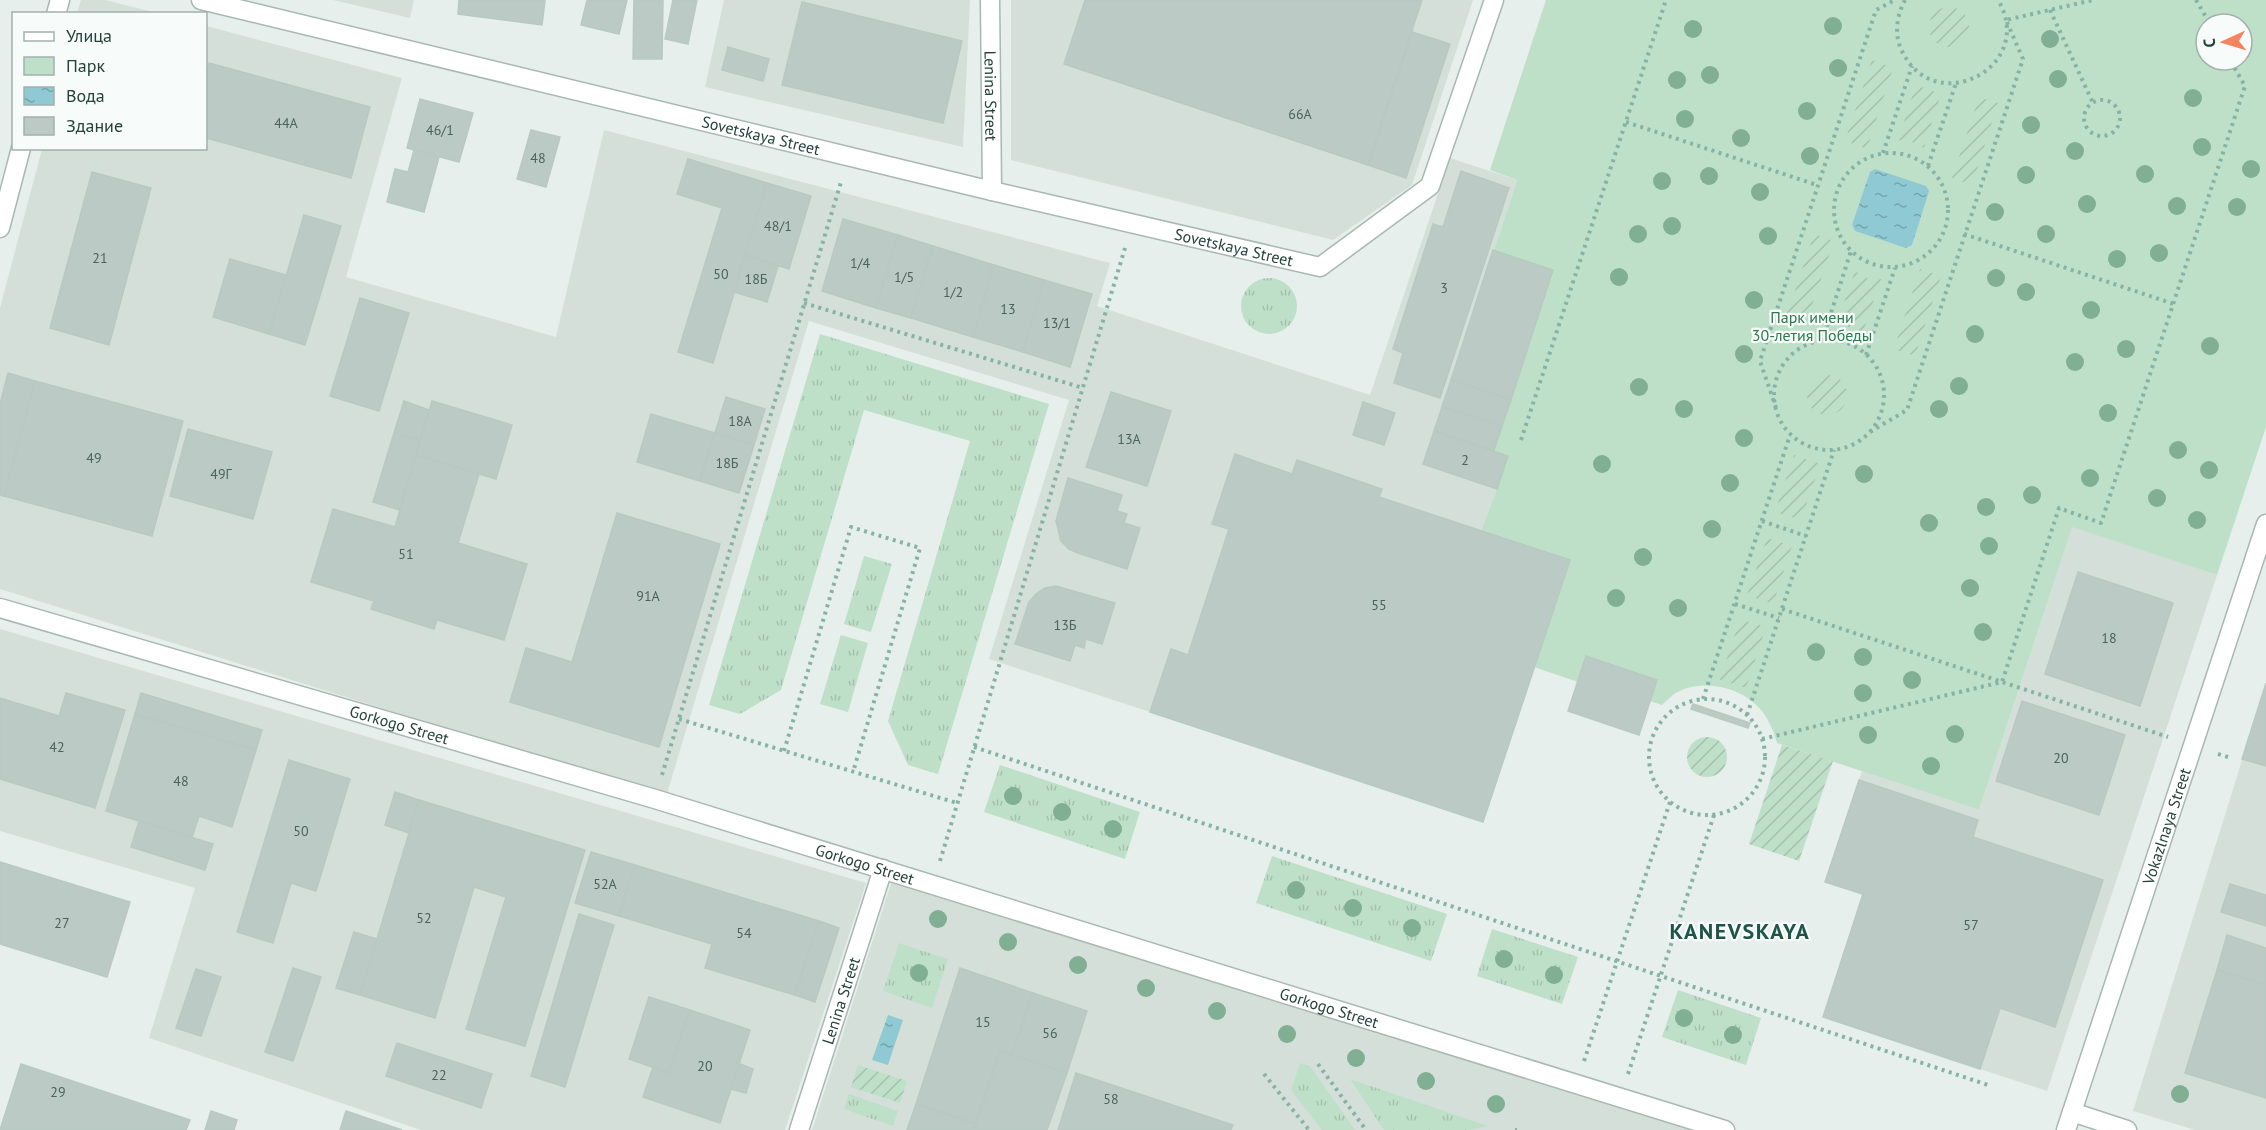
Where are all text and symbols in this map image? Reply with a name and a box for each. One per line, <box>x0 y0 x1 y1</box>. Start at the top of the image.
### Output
legend <box>12 12 207 150</box>
north arrow <box>2194 12 2254 72</box>
text: Улица <box>66 24 112 47</box>
text: С <box>2199 38 2219 48</box>
street label: Lenina Street <box>981 51 1001 142</box>
text: Парк <box>66 54 106 77</box>
text: Вода <box>66 84 105 107</box>
house number: 66А <box>1288 105 1313 123</box>
street label: Sovetskaya Street <box>700 111 823 159</box>
text: Здание <box>66 114 123 137</box>
house number: 44А <box>274 114 299 132</box>
house number: 46/1 <box>426 121 454 139</box>
house number: 48 <box>530 149 546 167</box>
house number: 48/1 <box>764 217 792 235</box>
street label: Sovetskaya Street <box>1173 224 1296 271</box>
house number: 21 <box>92 249 108 267</box>
house number: 1/4 <box>850 254 870 272</box>
house number: 50 <box>713 265 729 283</box>
house number: 1/5 <box>894 268 914 286</box>
house number: 18Б <box>745 270 768 288</box>
house number: 3 <box>1440 279 1448 297</box>
house number: 1/2 <box>943 283 963 301</box>
house number: 13 <box>1000 300 1016 318</box>
park label: Парк имени 30-летия Победы <box>1752 307 1872 345</box>
house number: 13/1 <box>1043 314 1071 332</box>
house number: 18А <box>728 412 753 430</box>
house number: 13А <box>1117 430 1142 448</box>
house number: 49 <box>86 449 102 467</box>
house number: 2 <box>1461 451 1469 469</box>
house number: 18Б <box>716 454 739 472</box>
house number: 49Г <box>210 465 233 483</box>
house number: 51 <box>398 545 414 563</box>
house number: 91А <box>636 587 661 605</box>
house number: 55 <box>1371 596 1387 614</box>
house number: 13Б <box>1054 616 1077 634</box>
house number: 18 <box>2101 629 2117 647</box>
street label: Gorkogo Street <box>347 701 452 749</box>
house number: 42 <box>49 738 65 756</box>
house number: 20 <box>2053 749 2069 767</box>
street label: Vokazlnaya Street <box>2137 765 2195 888</box>
house number: 48 <box>173 772 189 790</box>
house number: 50 <box>293 822 309 840</box>
street label: Gorkogo Street <box>813 839 917 889</box>
house number: 52А <box>593 875 618 893</box>
house number: 52 <box>416 909 432 927</box>
house number: 27 <box>54 914 70 932</box>
house number: 57 <box>1963 916 1979 934</box>
district label: KANEVSKAYA <box>1670 917 1810 945</box>
house number: 54 <box>736 924 752 942</box>
street label: Lenina Street <box>817 954 864 1047</box>
street label: Gorkogo Street <box>1277 983 1382 1032</box>
house number: 15 <box>975 1013 991 1031</box>
house number: 56 <box>1042 1024 1058 1042</box>
house number: 20 <box>697 1057 713 1075</box>
house number: 22 <box>431 1066 447 1084</box>
house number: 29 <box>50 1083 66 1101</box>
house number: 58 <box>1103 1090 1119 1108</box>

